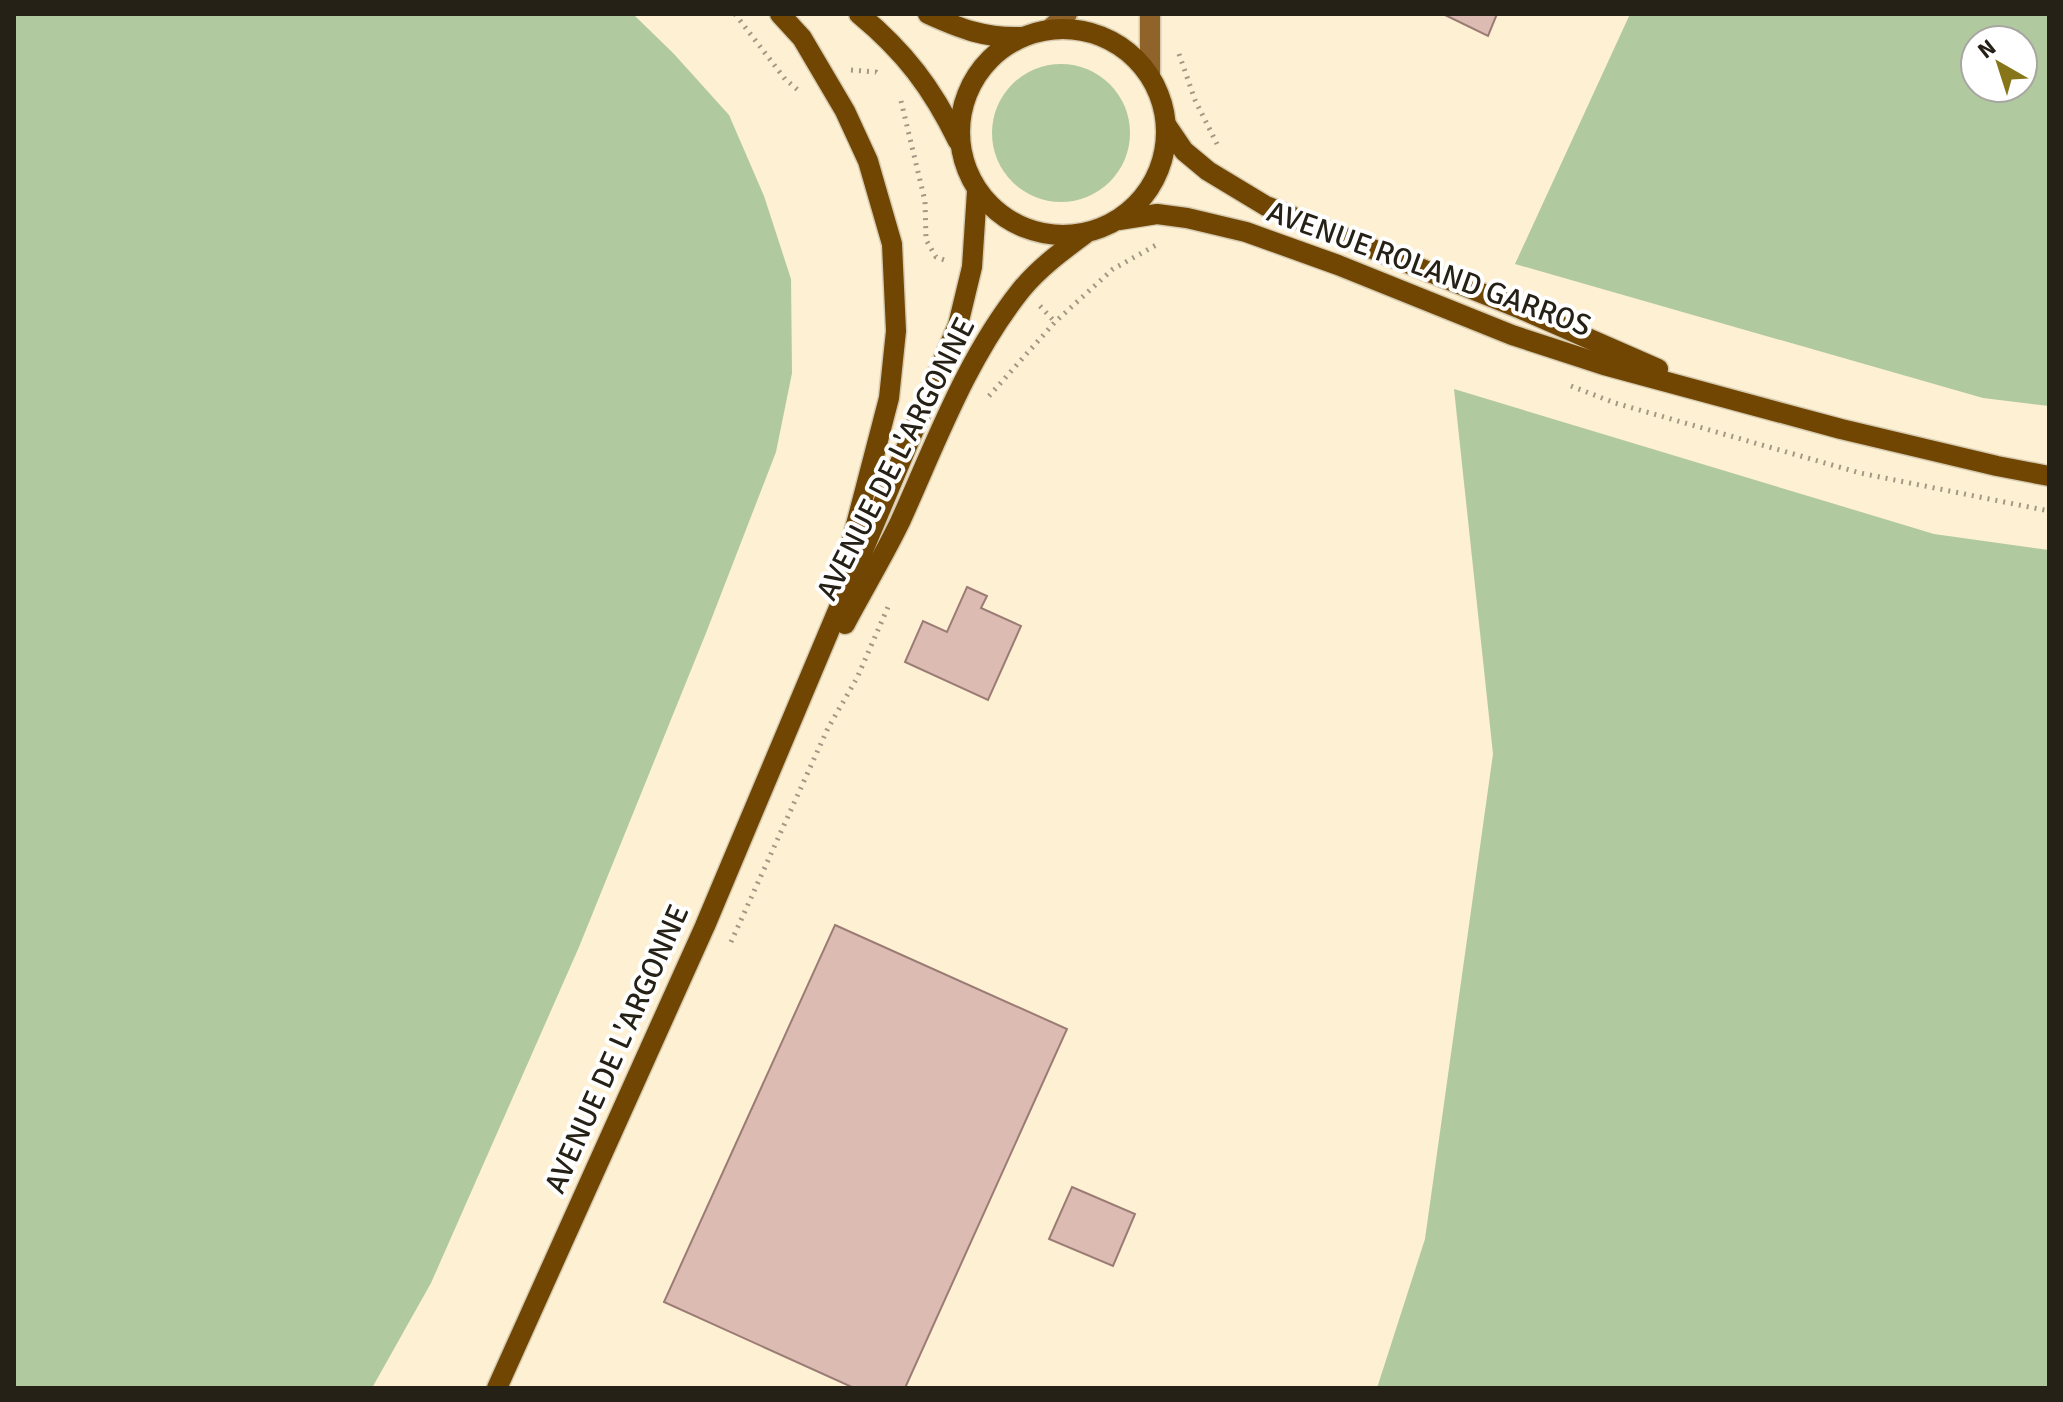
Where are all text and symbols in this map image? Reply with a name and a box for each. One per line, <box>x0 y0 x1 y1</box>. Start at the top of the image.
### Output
north arrow <box>1959 24 2039 104</box>
text: N <box>1972 34 2001 64</box>
street label: AVENUE ROLAND GARROS <box>1262 193 1596 345</box>
street label: AVENUE DE L'ARGONNE <box>809 311 983 607</box>
street label: AVENUE DE L'ARGONNE <box>537 899 697 1199</box>

